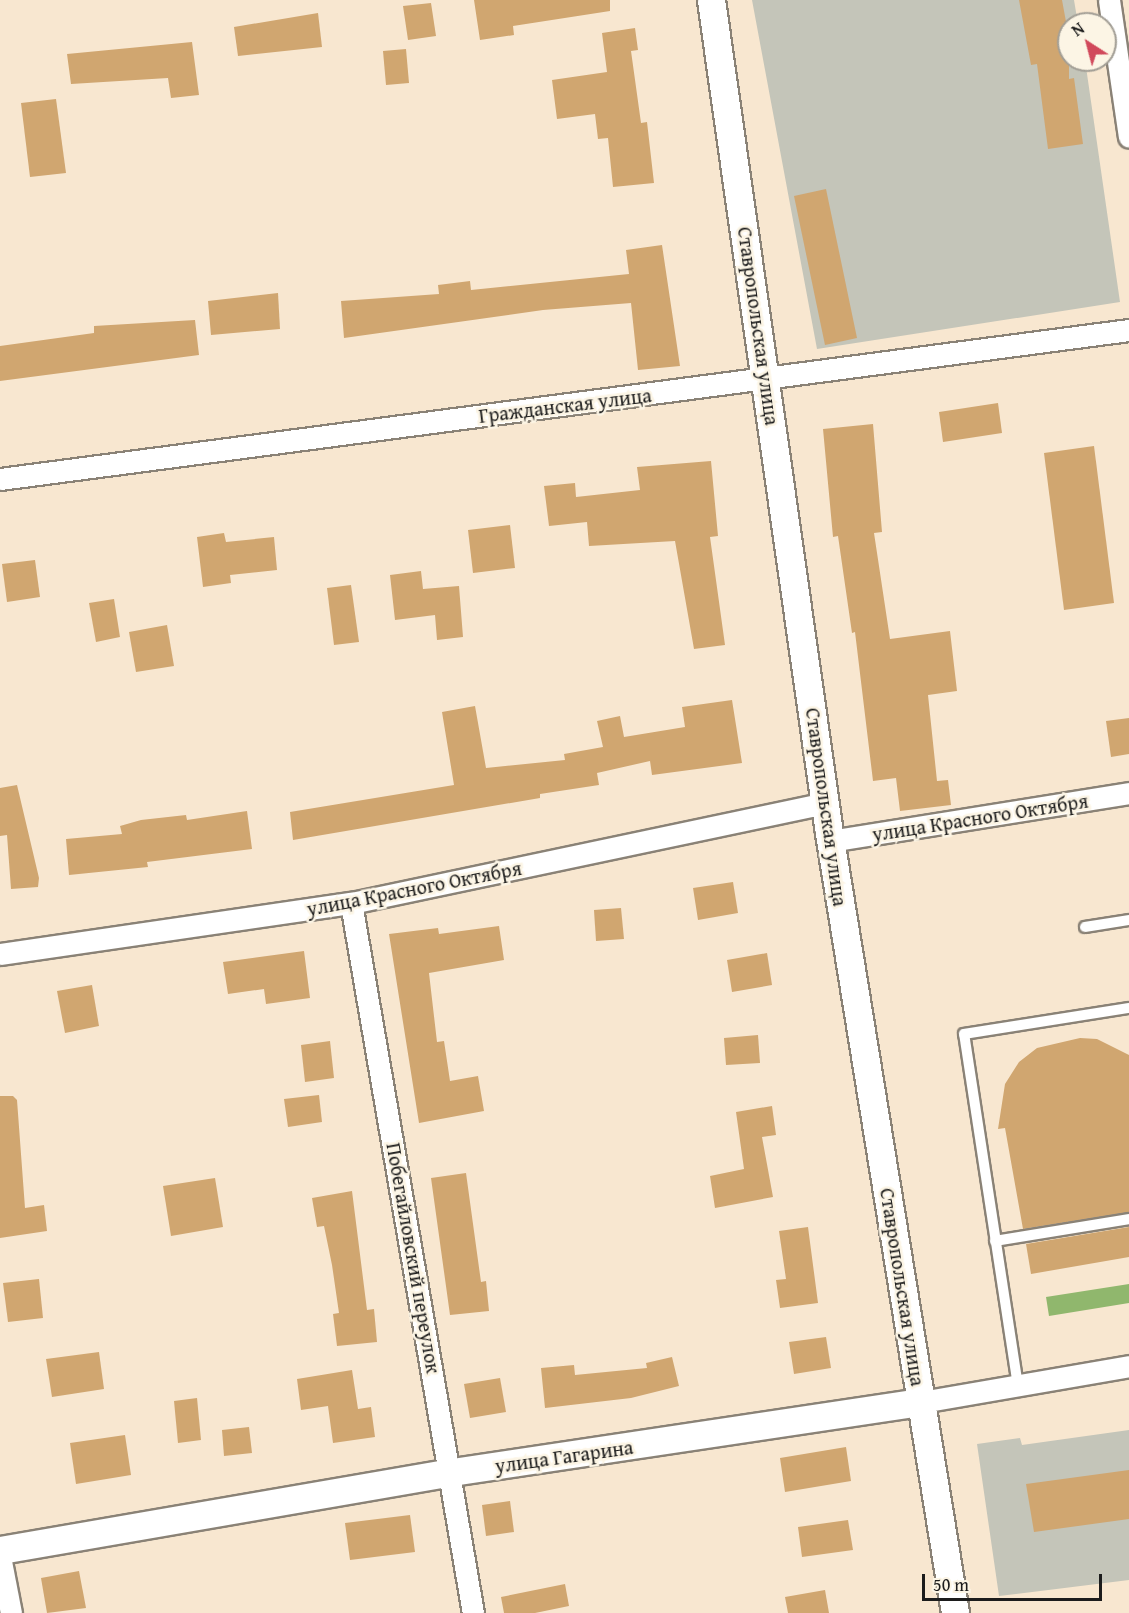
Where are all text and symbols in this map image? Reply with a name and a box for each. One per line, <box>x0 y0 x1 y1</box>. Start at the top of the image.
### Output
north arrow <box>1057 12 1117 72</box>
text: N <box>1066 16 1089 42</box>
street label: Ставропольская улица <box>733 225 785 427</box>
street label: Гражданская улица <box>477 382 653 428</box>
street label: Ставропольская улица <box>801 706 853 908</box>
street label: улица Красного Октября <box>870 788 1090 846</box>
street label: улица Красного Октября <box>305 855 523 921</box>
street label: Побегайловский переулок <box>382 1141 446 1375</box>
street label: Ставропольская улица <box>875 1186 931 1388</box>
street label: улица Гагарина <box>493 1434 635 1478</box>
scale bar <box>925 1562 1105 1600</box>
text: 50 m <box>933 1571 969 1598</box>

